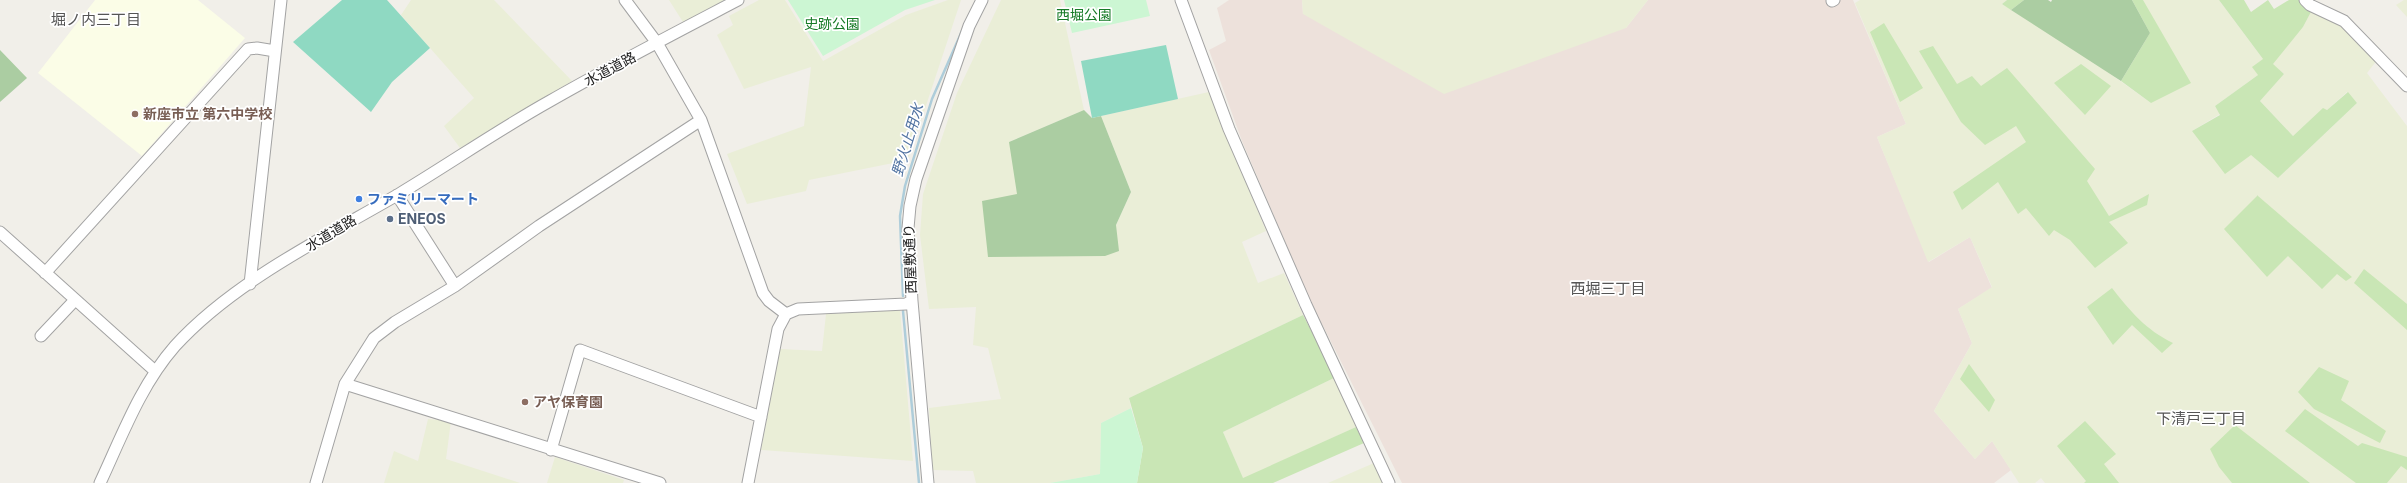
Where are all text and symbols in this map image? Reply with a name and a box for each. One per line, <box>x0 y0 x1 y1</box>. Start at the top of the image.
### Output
park label: 西堀公園 <box>1056 6 1112 23</box>
district label: 堀ノ内三丁目 <box>51 10 141 29</box>
park label: 史跡公園 <box>804 15 860 32</box>
street label: 水道道路 <box>581 48 638 89</box>
water label: 野火止用水 <box>887 99 928 179</box>
place label: 新座市立 第六中学校 <box>143 105 272 122</box>
marker: 新座市立 第六中学校 <box>130 109 140 119</box>
place label: ファミリーマート <box>367 190 479 207</box>
marker: ファミリーマート <box>354 194 364 204</box>
place label: ENEOS <box>398 210 446 227</box>
street label: 水道道路 <box>302 211 359 254</box>
marker: ENEOS <box>385 214 395 224</box>
street label: 西屋敷通り <box>900 224 919 294</box>
district label: 西堀三丁目 <box>1570 279 1646 298</box>
place label: アヤ保育園 <box>533 393 603 410</box>
marker: アヤ保育園 <box>520 397 530 407</box>
district label: 下清戸三丁目 <box>2156 409 2246 428</box>

